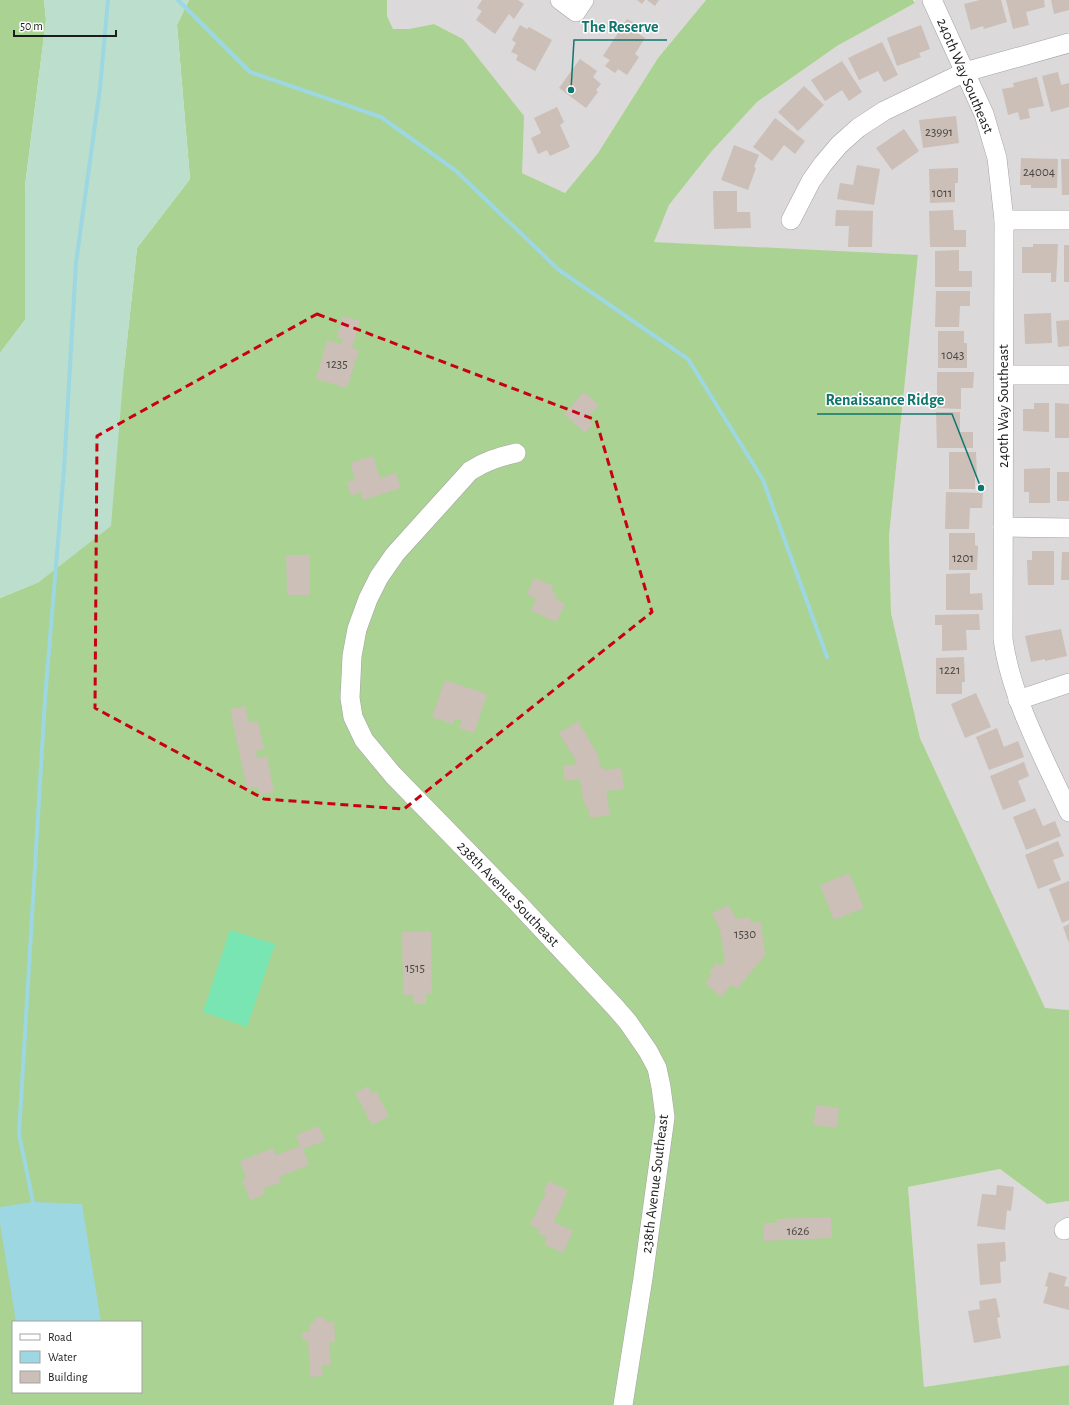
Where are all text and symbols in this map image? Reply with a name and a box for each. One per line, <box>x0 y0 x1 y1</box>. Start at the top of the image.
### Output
scale bar <box>14 12 116 38</box>
callout: The Reserve <box>574 12 667 40</box>
street label: 240th Way Southeast <box>934 16 996 136</box>
text: The Reserve <box>582 19 659 35</box>
text: 50 m <box>20 20 43 32</box>
house number: 23991 <box>925 126 953 139</box>
house number: 24004 <box>1023 166 1055 179</box>
house number: 1011 <box>932 187 952 200</box>
street label: 240th Way Southeast <box>996 344 1011 468</box>
house number: 1043 <box>942 349 964 362</box>
house number: 1235 <box>326 358 348 371</box>
callout: Renaissance Ridge <box>817 386 952 414</box>
text: Renaissance Ridge <box>826 392 945 408</box>
house number: 1201 <box>952 552 974 565</box>
house number: 1221 <box>940 664 960 677</box>
street label: 238th Avenue Southeast <box>454 838 562 950</box>
house number: 1530 <box>734 928 756 941</box>
house number: 1515 <box>405 962 425 975</box>
street label: 238th Avenue Southeast <box>639 1113 671 1254</box>
house number: 1626 <box>787 1225 809 1238</box>
legend <box>12 1321 142 1393</box>
text: Road <box>48 1331 72 1343</box>
text: Water <box>48 1351 77 1363</box>
text: Building <box>48 1371 88 1383</box>

